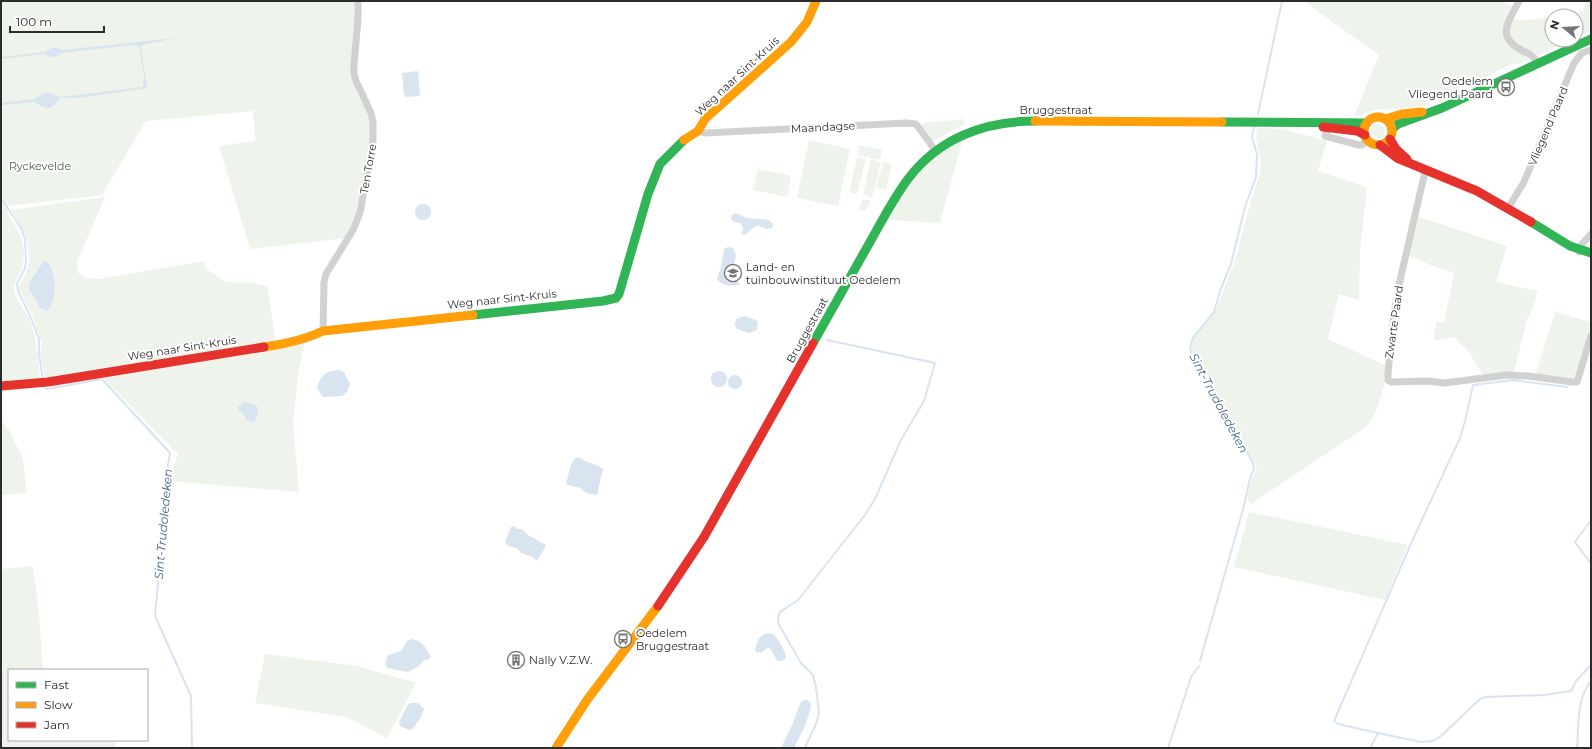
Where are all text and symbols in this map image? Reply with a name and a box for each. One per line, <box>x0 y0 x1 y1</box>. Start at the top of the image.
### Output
scale bar <box>10 8 104 34</box>
north arrow <box>1544 8 1584 48</box>
text: 100 m <box>16 14 52 29</box>
text: N <box>1546 19 1563 31</box>
street label: Weg naar Sint-Kruis <box>692 33 782 119</box>
place label: Oedelem Vliegend Paard <box>1409 74 1493 101</box>
bus stop icon: Oedelem Vliegend Paard <box>1496 77 1516 97</box>
street label: Vliegend Paard <box>1525 84 1571 168</box>
street label: Bruggestraat <box>1019 103 1093 117</box>
street label: Maandagse <box>790 118 856 136</box>
street label: Ten Torre <box>357 143 379 195</box>
park label: Ryckevelde <box>9 159 71 173</box>
place label: Land- en tuinbouwinstituut Oedelem <box>746 260 901 287</box>
school or university icon: Land- en tuinbouwinstituut Oedelem <box>723 263 743 283</box>
street label: Zwarte Paard <box>1382 285 1406 359</box>
street label: Weg naar Sint-Kruis <box>447 286 558 312</box>
street label: Bruggestraat <box>783 294 831 365</box>
street label: Weg naar Sint-Kruis <box>127 332 238 364</box>
water label: Sint-Trudoledeken <box>1186 350 1252 456</box>
water label: Sint-Trudoledeken <box>151 468 175 580</box>
place label: Oedelem Bruggestraat <box>636 626 710 653</box>
bus stop icon: Oedelem Bruggestraat <box>613 629 633 649</box>
building icon: Nally V.Z.W. <box>506 650 526 670</box>
place label: Nally V.Z.W. <box>529 653 592 667</box>
legend <box>8 669 148 741</box>
text: Fast <box>44 677 69 692</box>
text: Slow <box>44 697 73 712</box>
text: Jam <box>43 717 70 732</box>

